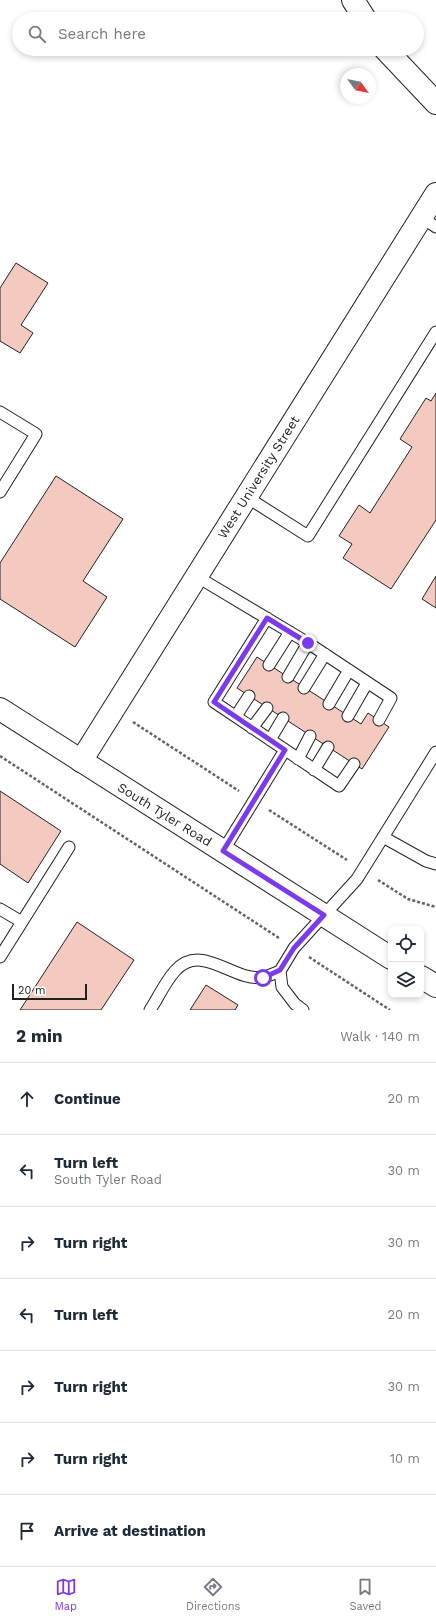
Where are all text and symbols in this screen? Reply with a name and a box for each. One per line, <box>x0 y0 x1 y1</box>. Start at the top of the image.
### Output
search box <box>12 12 424 56</box>
icon: search <box>26 23 48 45</box>
text: Search here <box>58 25 146 43</box>
north arrow <box>340 68 376 104</box>
street label: West University Street <box>214 413 303 541</box>
route end <box>299 634 317 652</box>
street label: South Tyler Road <box>115 779 214 849</box>
map controls <box>388 926 424 998</box>
button: locate <box>388 926 424 962</box>
button: layers <box>388 962 424 998</box>
route start <box>254 969 272 987</box>
scale bar <box>12 982 87 1001</box>
text: 20 m <box>18 984 46 997</box>
text: 2 min <box>16 1026 62 1046</box>
text: Walk · 140 m <box>340 1029 420 1044</box>
icon: ahead <box>16 1088 38 1110</box>
text: Continue <box>54 1090 121 1108</box>
text: 20 m <box>388 1091 420 1106</box>
text: Turn left <box>54 1154 118 1172</box>
icon: left <box>16 1160 38 1182</box>
text: 30 m <box>388 1163 420 1178</box>
text: South Tyler Road <box>54 1172 162 1187</box>
icon: right <box>16 1232 38 1254</box>
text: Turn right <box>54 1234 127 1252</box>
text: 30 m <box>388 1235 420 1250</box>
icon: left <box>16 1304 38 1326</box>
text: Turn left <box>54 1306 118 1324</box>
text: 20 m <box>388 1307 420 1322</box>
icon: right <box>16 1376 38 1398</box>
text: Turn right <box>54 1378 127 1396</box>
text: 30 m <box>388 1379 420 1394</box>
icon: right <box>16 1448 38 1470</box>
text: Turn right <box>54 1450 127 1468</box>
text: 10 m <box>390 1451 420 1466</box>
icon: arrive <box>16 1520 38 1542</box>
text: Arrive at destination <box>54 1522 206 1540</box>
tab: Map <box>55 1576 77 1613</box>
tab: Directions <box>186 1576 240 1613</box>
tab: Saved <box>349 1576 381 1613</box>

